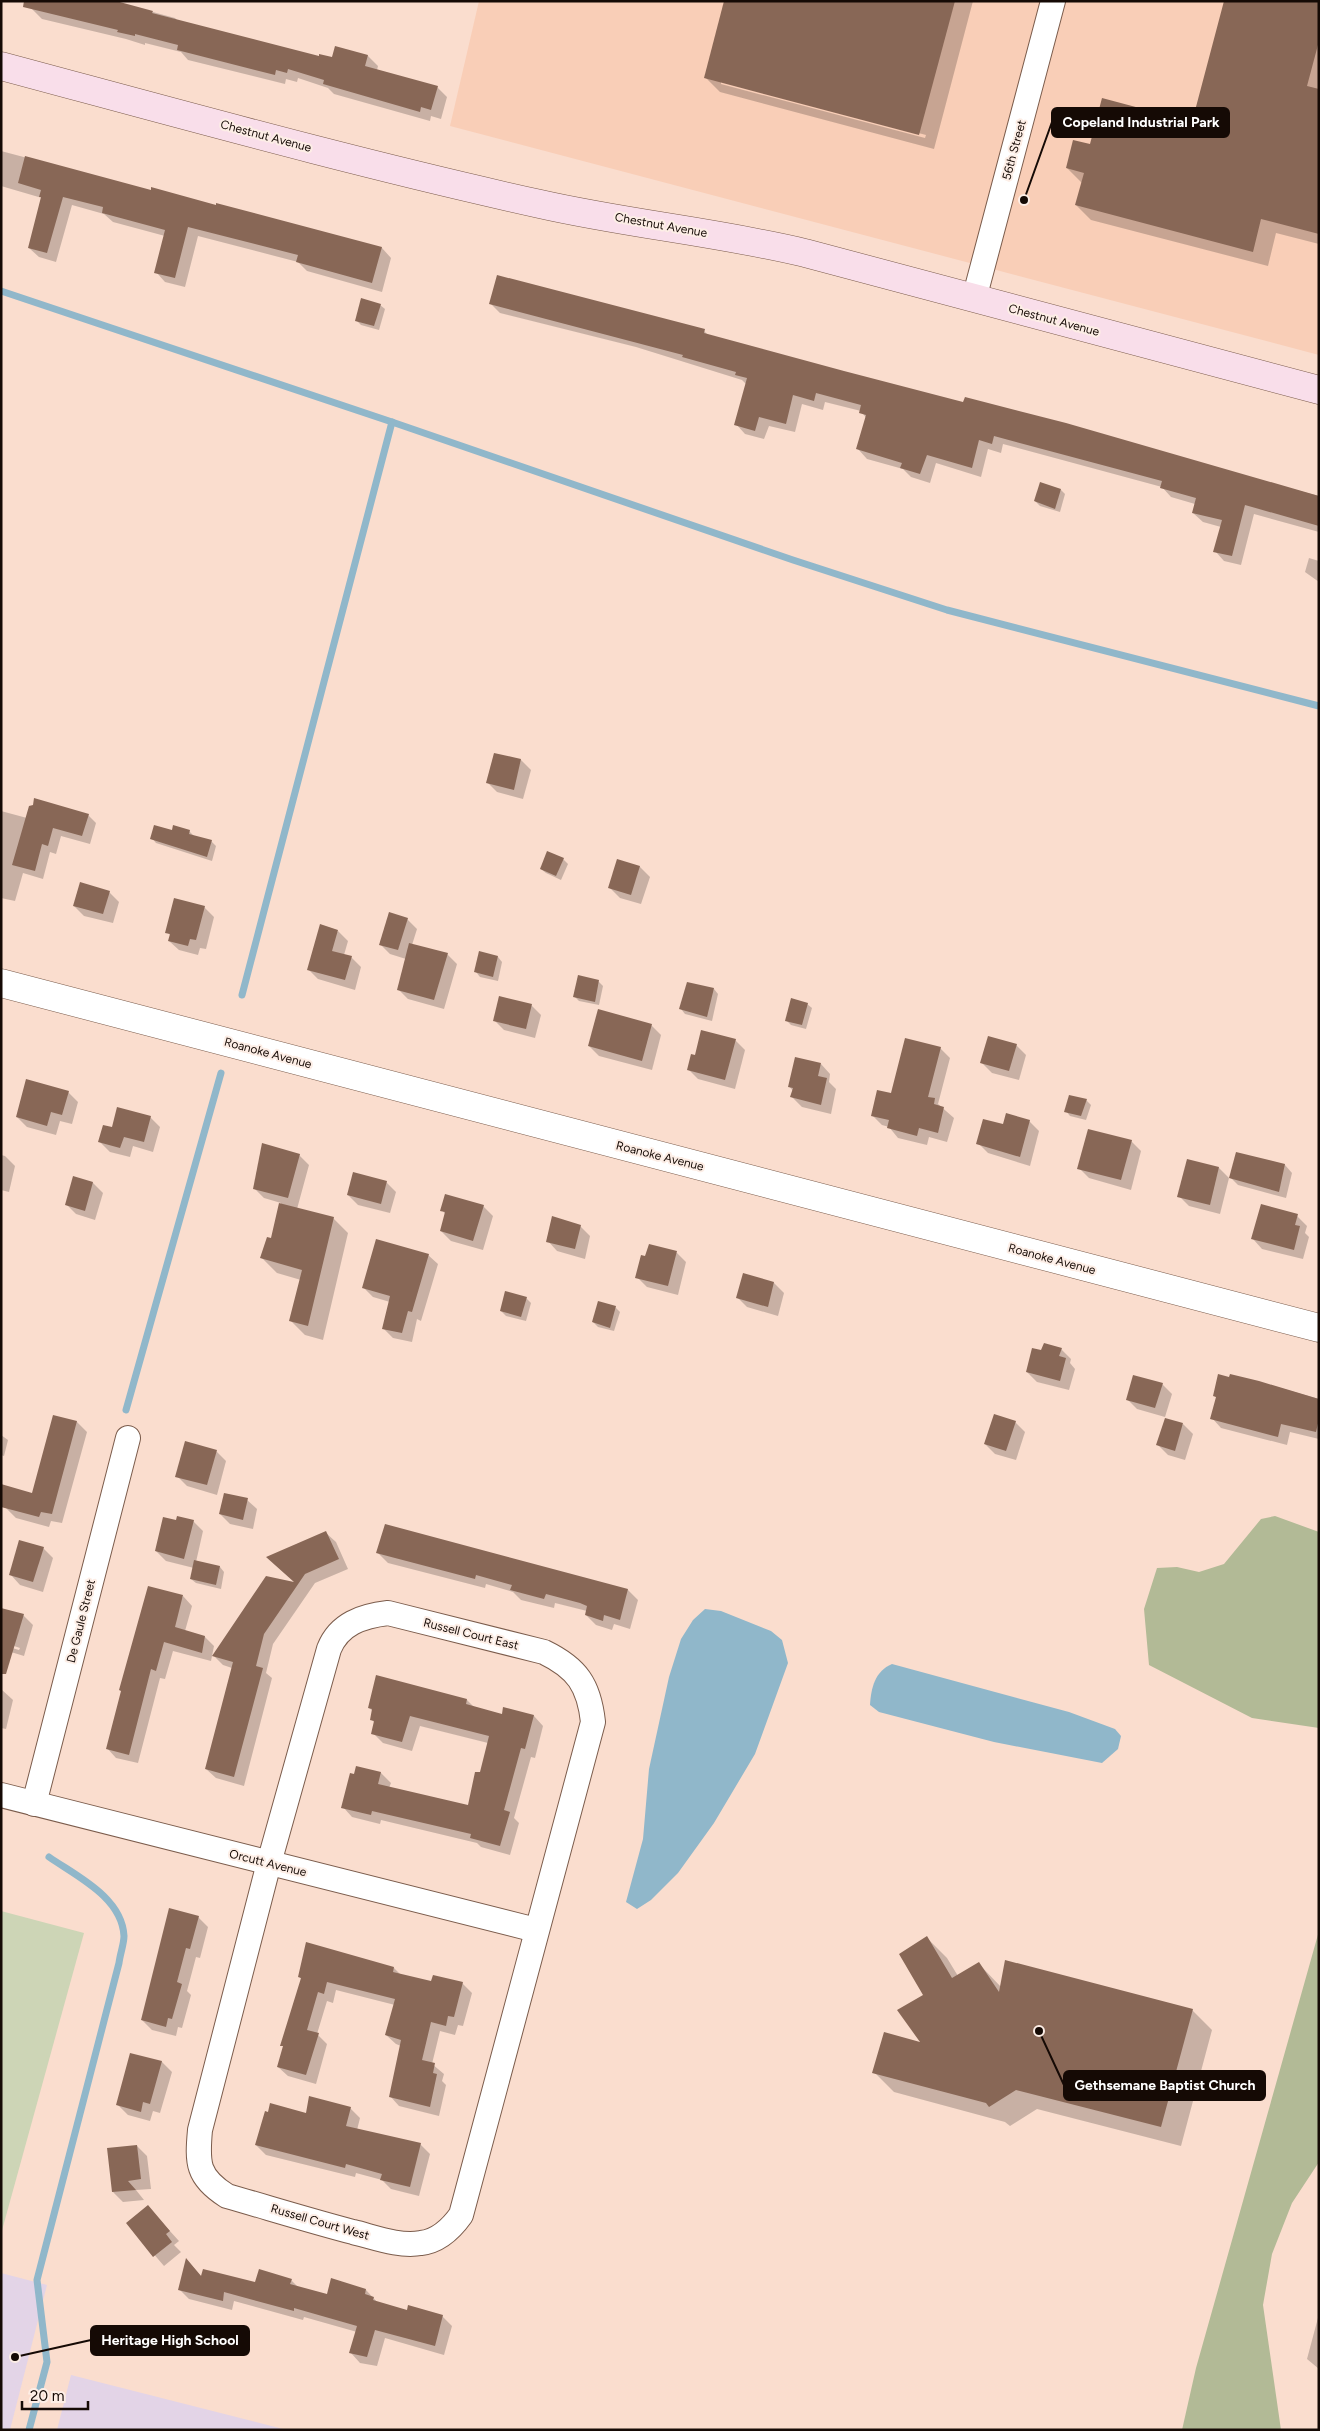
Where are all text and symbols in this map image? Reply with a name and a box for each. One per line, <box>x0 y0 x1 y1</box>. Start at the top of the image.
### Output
callout: Copeland Industrial Park <box>1052 108 1229 137</box>
text: Copeland Industrial Park <box>1062 114 1220 131</box>
street label: Chestnut Avenue <box>219 117 313 155</box>
street label: 56th Street <box>999 118 1029 182</box>
street label: Chestnut Avenue <box>614 210 709 240</box>
street label: Chestnut Avenue <box>1007 301 1101 339</box>
street label: Roanoke Avenue <box>223 1035 314 1072</box>
street label: Roanoke Avenue <box>615 1138 706 1174</box>
street label: Roanoke Avenue <box>1007 1241 1098 1278</box>
street label: De Gaule Street <box>64 1577 98 1664</box>
street label: Russell Court East <box>422 1615 520 1653</box>
street label: Orcutt Avenue <box>228 1847 309 1879</box>
callout: Gethsemane Baptist Church <box>1064 2071 1265 2100</box>
text: Gethsemane Baptist Church <box>1075 2077 1256 2094</box>
street label: Russell Court West <box>269 2201 371 2243</box>
callout: Heritage High School <box>91 2326 249 2355</box>
text: Heritage High School <box>101 2332 239 2349</box>
scale bar <box>22 2378 89 2410</box>
text: 20 m <box>30 2387 64 2405</box>

